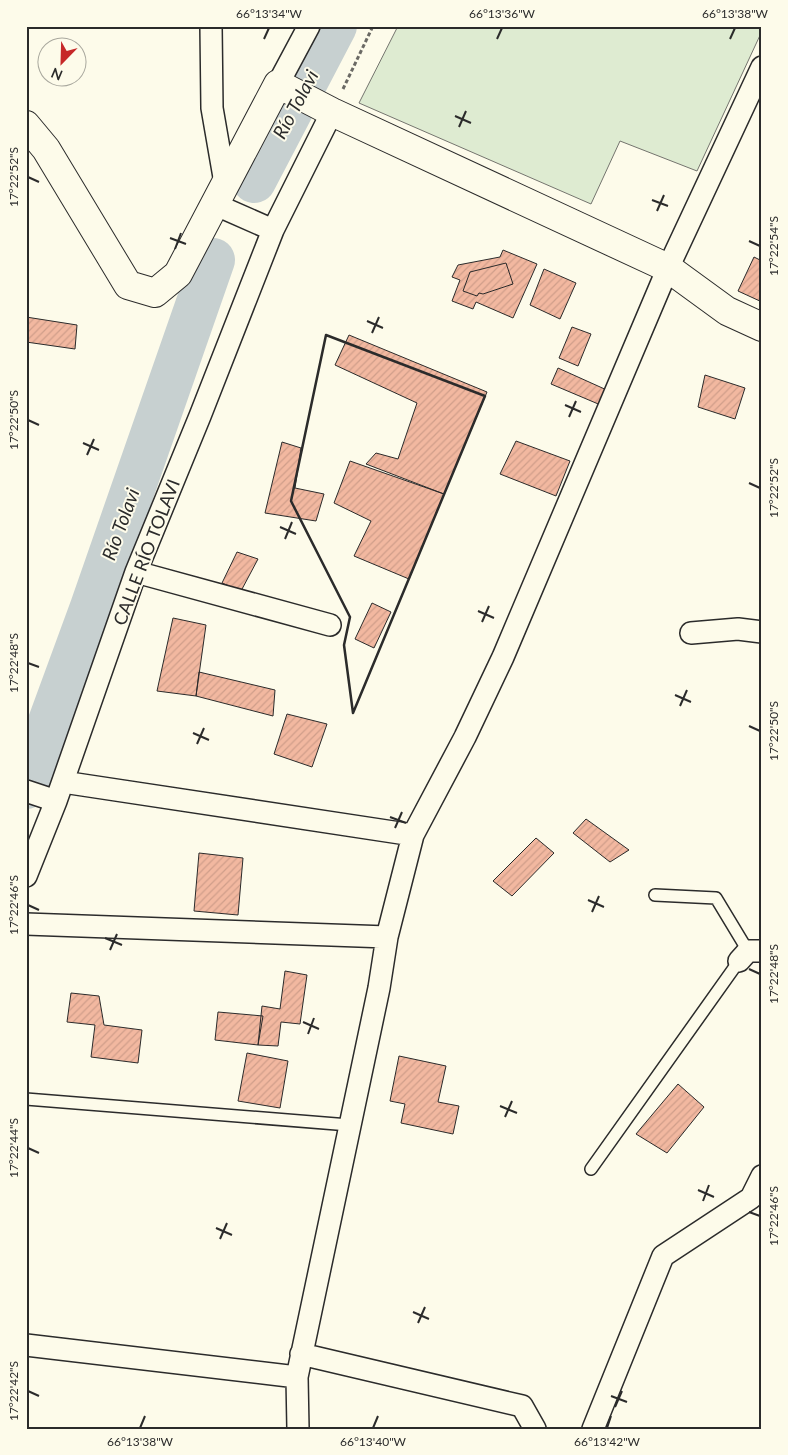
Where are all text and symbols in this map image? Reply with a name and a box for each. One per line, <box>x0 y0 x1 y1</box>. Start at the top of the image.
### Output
text: 66°13'34"W <box>236 6 303 21</box>
text: 66°13'36"W <box>469 6 536 21</box>
text: 66°13'38"W <box>702 6 769 21</box>
north arrow <box>38 38 88 88</box>
text: N <box>48 64 65 84</box>
water label: Río Tolavi <box>267 65 323 142</box>
text: 17°22'52"S <box>6 147 21 207</box>
text: 17°22'54"S <box>766 216 781 276</box>
text: 17°22'50"S <box>6 390 21 450</box>
text: 17°22'52"S <box>766 458 781 518</box>
street label: CALLE RÍO TOLAVI <box>108 476 184 628</box>
water label: Río Tolavi <box>96 484 144 563</box>
text: 17°22'48"S <box>6 633 21 693</box>
text: 17°22'50"S <box>766 701 781 761</box>
text: 17°22'46"S <box>6 875 21 935</box>
text: 17°22'48"S <box>766 944 781 1004</box>
text: 17°22'44"S <box>6 1118 21 1178</box>
text: 17°22'46"S <box>766 1186 781 1246</box>
text: 17°22'42"S <box>6 1361 21 1421</box>
text: 66°13'38"W <box>107 1434 174 1449</box>
text: 66°13'40"W <box>340 1434 407 1449</box>
text: 66°13'42"W <box>574 1434 641 1449</box>

